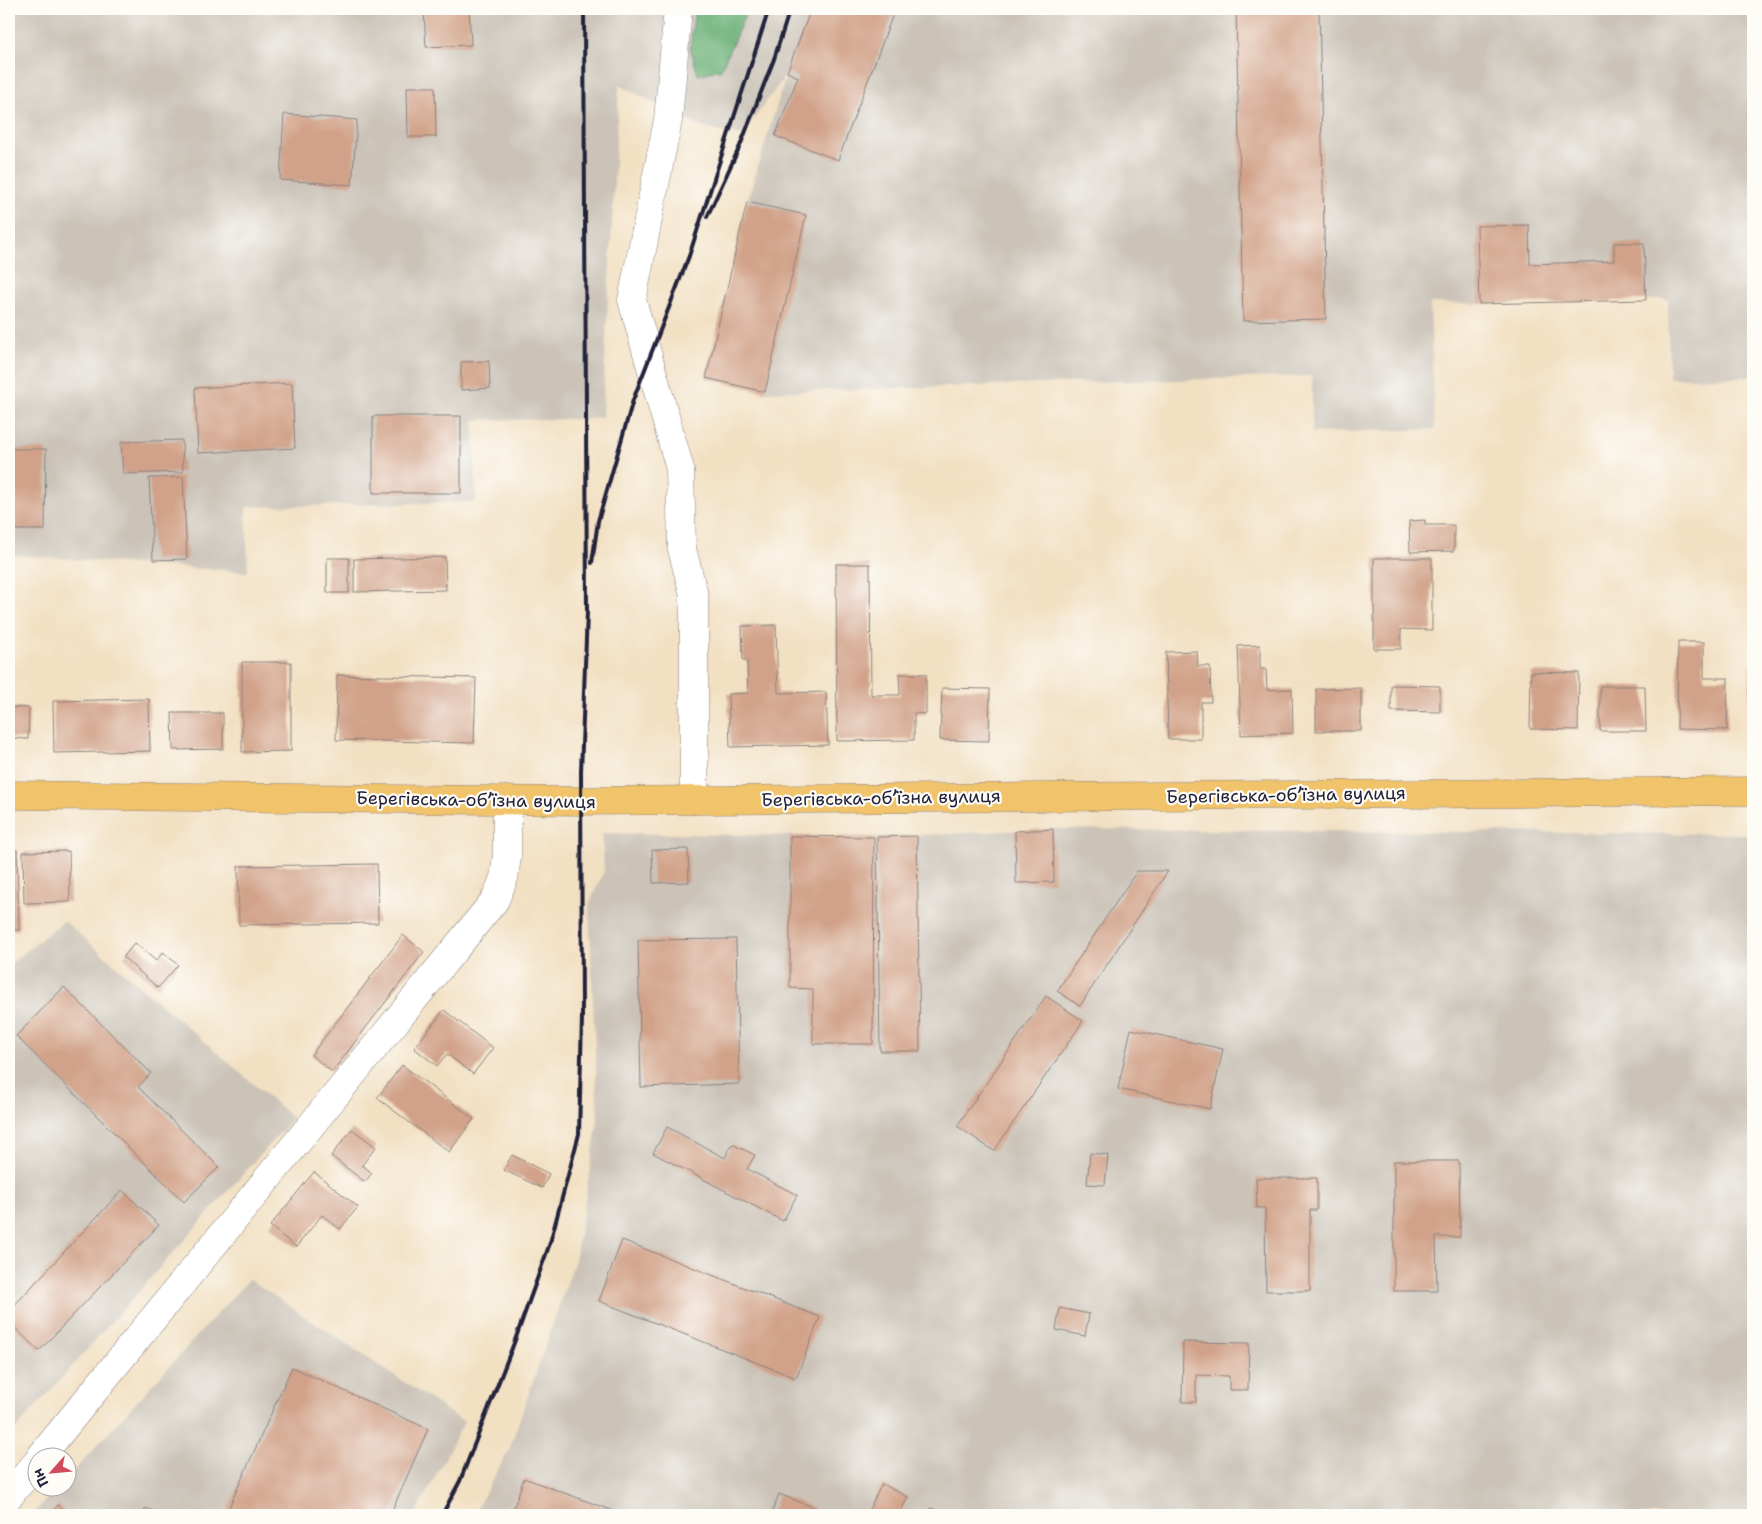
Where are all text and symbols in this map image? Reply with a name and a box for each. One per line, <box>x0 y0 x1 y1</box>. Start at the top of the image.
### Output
street label: Берегівська-обʼїзна вулиця <box>1166 781 1406 809</box>
street label: Берегівська-обʼїзна вулиця <box>761 784 1001 812</box>
street label: Берегівська-обʼїзна вулиця <box>356 786 596 814</box>
north arrow <box>28 1446 78 1496</box>
text: Пн <box>28 1466 53 1490</box>

